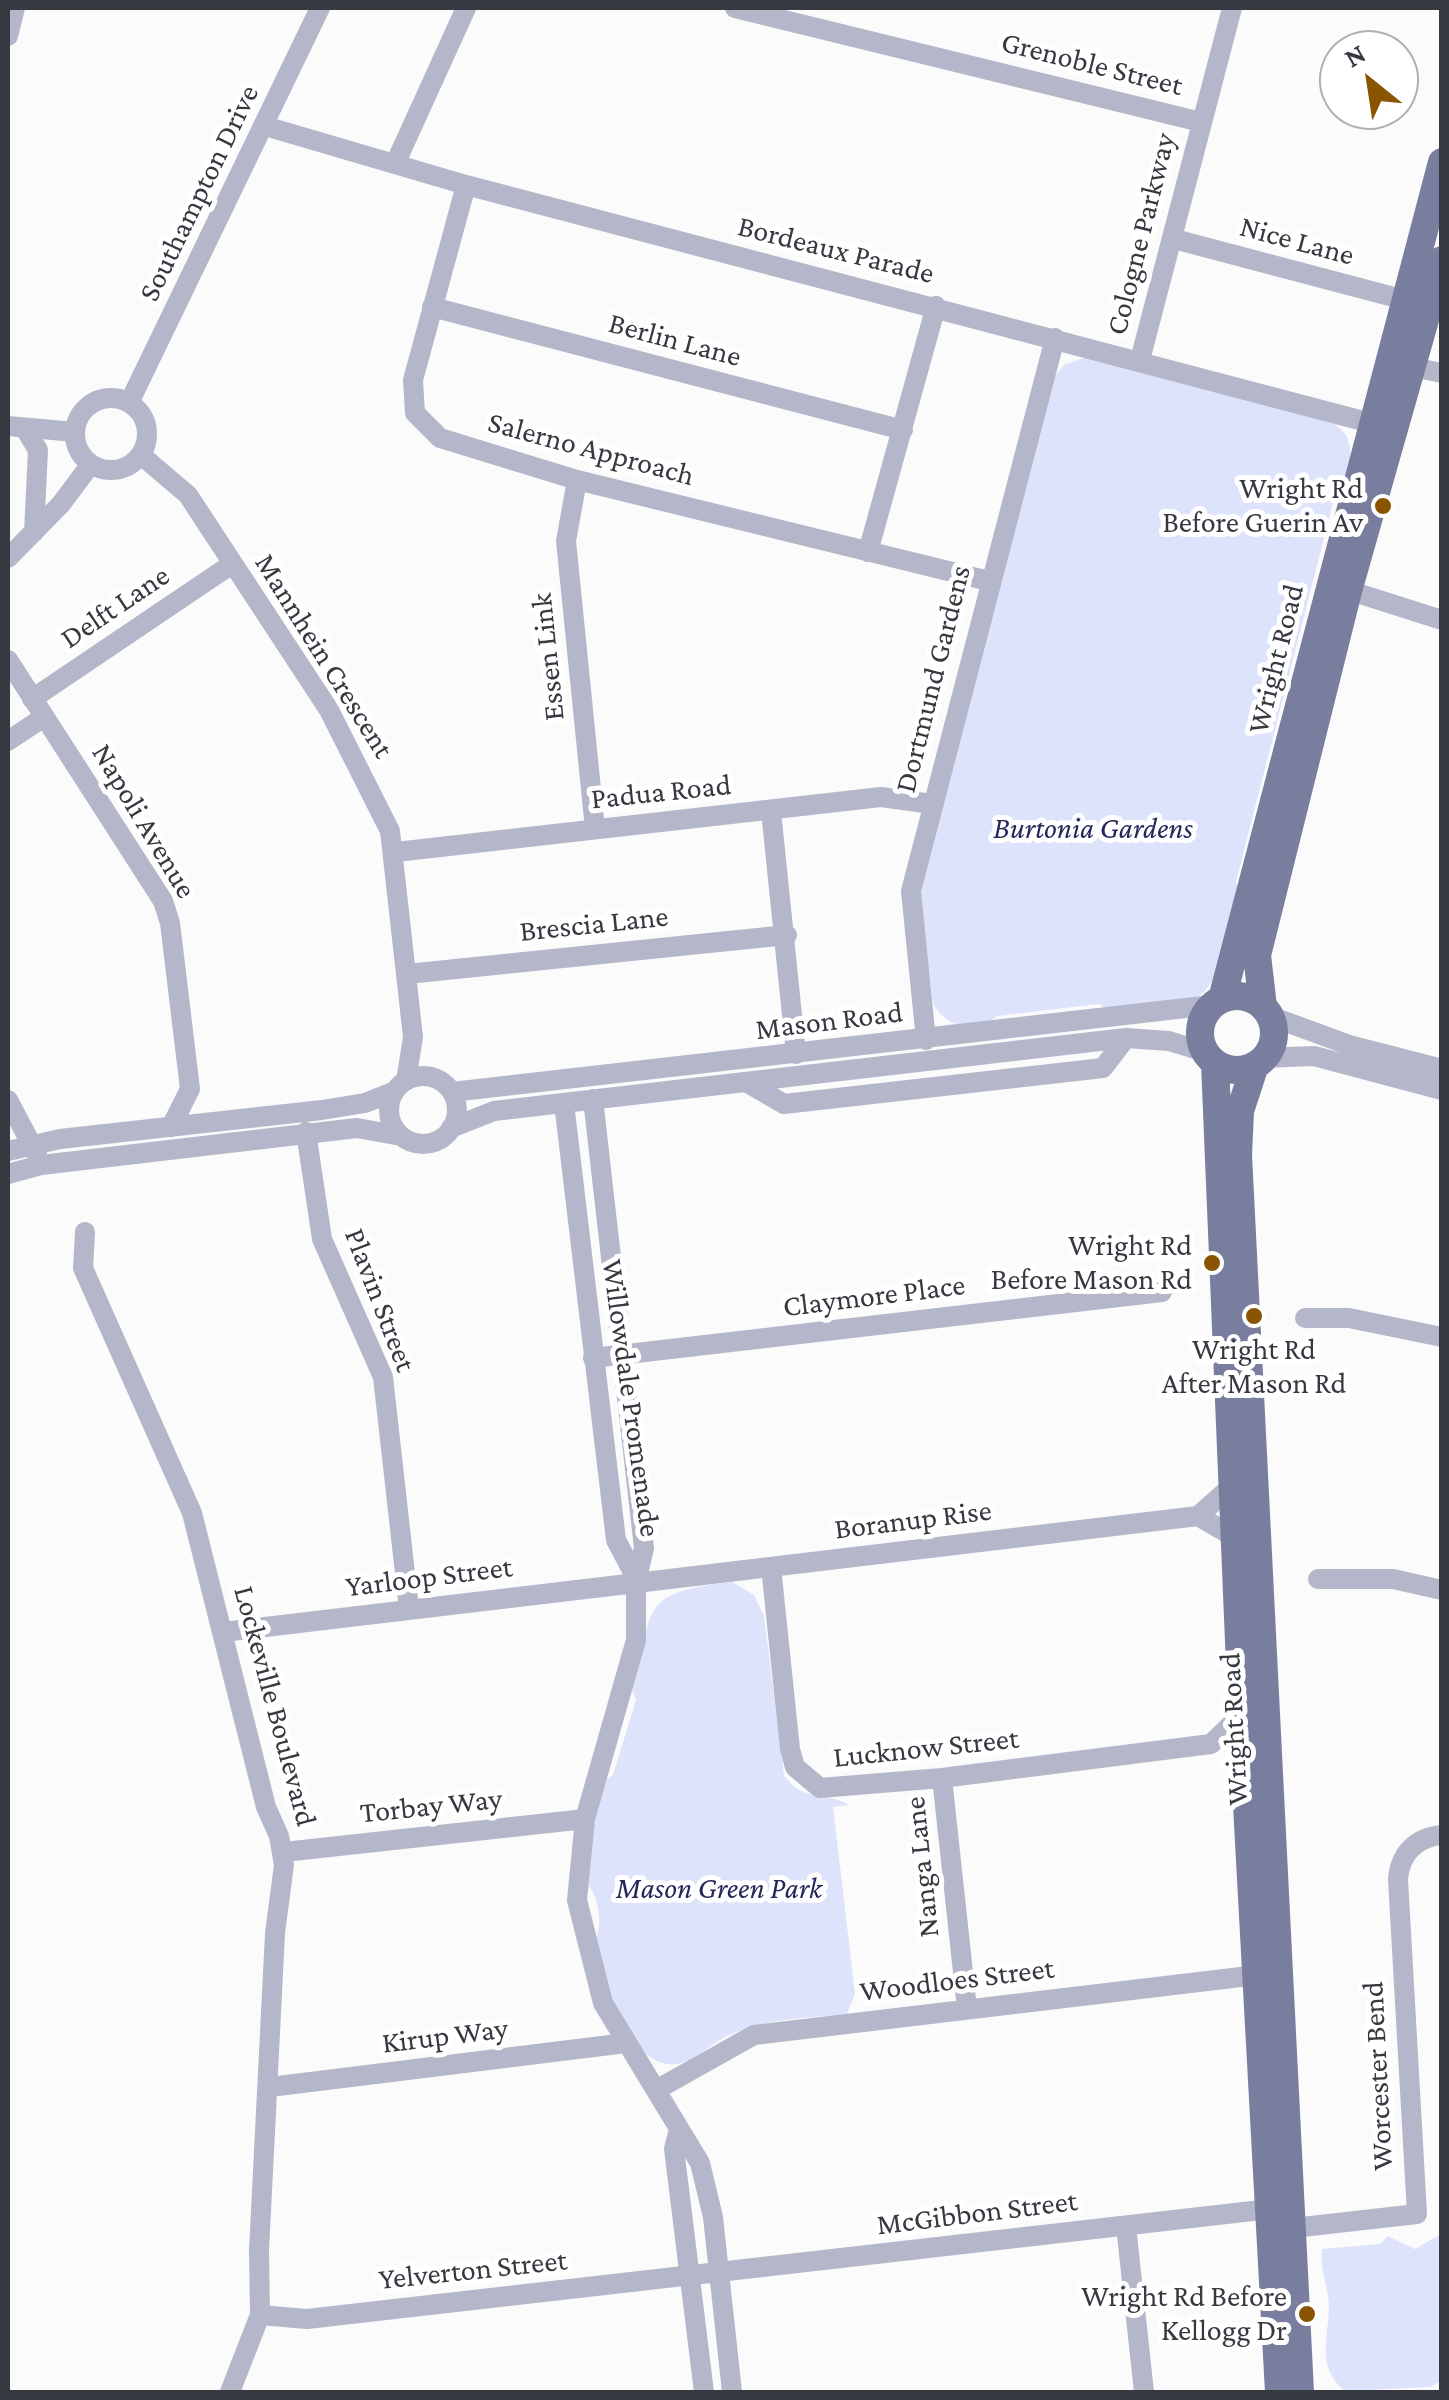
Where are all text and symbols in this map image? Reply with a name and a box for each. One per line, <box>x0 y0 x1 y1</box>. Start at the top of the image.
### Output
street label: Grenoble Street <box>998 24 1186 104</box>
north arrow <box>1319 30 1419 130</box>
text: N <box>1339 37 1371 74</box>
street label: Southampton Drive <box>131 79 267 307</box>
street label: Cologne Parkway <box>1099 129 1183 339</box>
street label: Bordeaux Parade <box>734 208 938 292</box>
street label: Nice Lane <box>1236 208 1358 274</box>
street label: Berlin Lane <box>605 305 745 375</box>
street label: Salerno Approach <box>484 404 698 494</box>
place label: Wright Rd Before Guerin Av <box>1162 471 1363 542</box>
marker: Wright Rd Before Guerin Av <box>1372 495 1394 517</box>
street label: Mannhein Crescent <box>247 547 401 765</box>
street label: Delft Lane <box>54 558 176 656</box>
street label: Dortmund Gardens <box>887 562 979 796</box>
street label: Wright Road <box>1240 581 1312 737</box>
street label: Essen Link <box>523 591 573 723</box>
street label: Napoli Avenue <box>84 737 204 905</box>
street label: Padua Road <box>589 767 733 817</box>
park label: Burtonia Gardens <box>993 811 1193 847</box>
street label: Brescia Lane <box>518 898 670 950</box>
street label: Mason Road <box>753 994 905 1048</box>
street label: Plavin Street <box>336 1223 424 1377</box>
place label: Wright Rd Before Mason Rd <box>991 1228 1192 1298</box>
marker: Wright Rd Before Mason Rd <box>1201 1252 1223 1274</box>
street label: Willowdale Promenade <box>594 1257 668 1539</box>
street label: Claymore Place <box>781 1267 967 1325</box>
marker: Wright Rd After Mason Rd <box>1243 1305 1265 1327</box>
place label: Wright Rd After Mason Rd <box>1162 1332 1346 1402</box>
street label: Boranup Rise <box>832 1493 994 1547</box>
street label: Yarloop Street <box>344 1549 514 1605</box>
street label: Lockeville Boulevard <box>226 1582 324 1830</box>
street label: Wright Road <box>1212 1652 1256 1806</box>
street label: Lucknow Street <box>832 1720 1020 1776</box>
street label: Torbay Way <box>358 1781 504 1831</box>
street label: Nanga Lane <box>897 1795 947 1939</box>
park label: Mason Green Park <box>616 1871 822 1907</box>
street label: Woodloes Street <box>858 1950 1056 2010</box>
street label: Worcester Bend <box>1355 1981 1401 2171</box>
street label: Kirup Way <box>380 2010 510 2062</box>
street label: McGibbon Street <box>875 2183 1079 2243</box>
street label: Yelverton Street <box>377 2242 569 2298</box>
place label: Wright Rd Before Kellogg Dr <box>1081 2279 1287 2350</box>
marker: Wright Rd Before Kellogg Dr <box>1296 2303 1318 2325</box>

